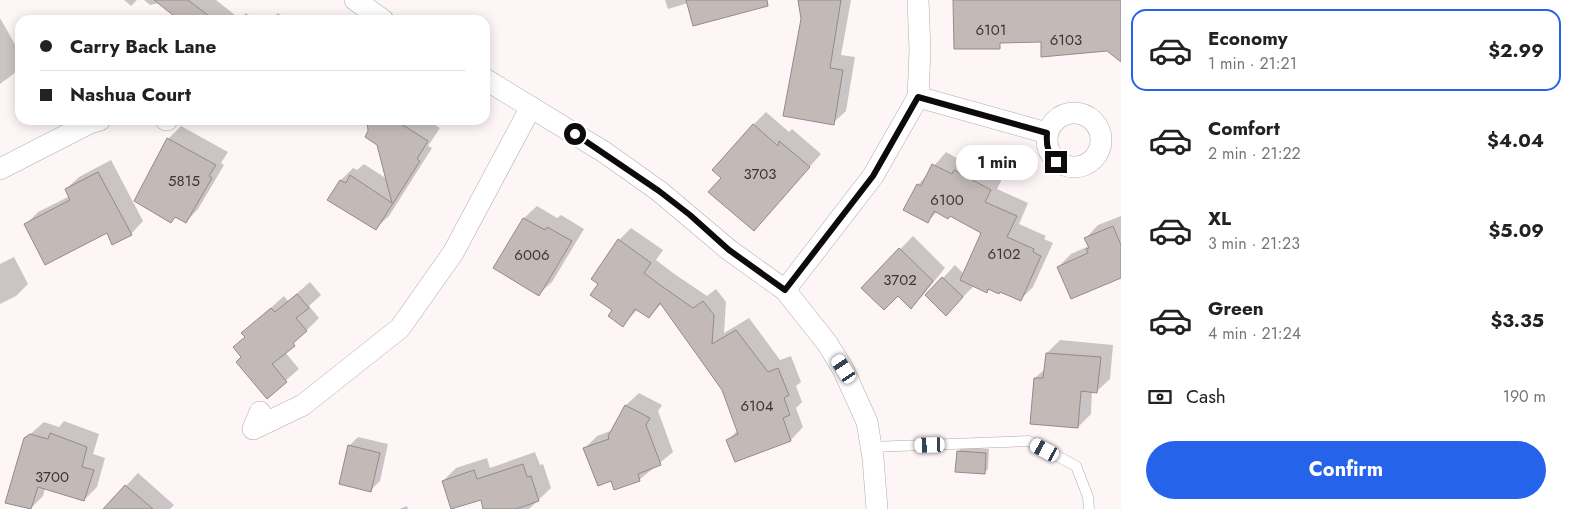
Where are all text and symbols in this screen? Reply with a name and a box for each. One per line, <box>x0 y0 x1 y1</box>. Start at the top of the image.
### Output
house number: 6101 <box>975 19 1007 41</box>
text: Economy <box>1208 25 1288 52</box>
icon: car <box>1148 28 1193 73</box>
house number: 6103 <box>1050 29 1082 51</box>
text: Carry Back Lane <box>70 33 216 60</box>
text: $2.99 <box>1488 37 1544 64</box>
text: 1 min · 21:21 <box>1208 52 1297 75</box>
text: Nashua Court <box>70 81 191 108</box>
text: Comfort <box>1208 115 1280 142</box>
icon: car <box>1148 118 1193 163</box>
route start <box>564 123 586 145</box>
text: $4.04 <box>1487 127 1544 154</box>
text: 2 min · 21:22 <box>1208 142 1301 165</box>
callout: 1 min <box>956 144 1038 180</box>
text: 1 min <box>977 151 1017 174</box>
route end <box>1045 151 1067 173</box>
house number: 3703 <box>743 163 777 185</box>
house number: 5815 <box>168 170 200 192</box>
house number: 6100 <box>930 189 964 211</box>
text: XL <box>1208 205 1231 232</box>
icon: car <box>1148 208 1193 253</box>
text: $5.09 <box>1489 217 1544 244</box>
text: 3 min · 21:23 <box>1208 232 1300 255</box>
house number: 6102 <box>988 243 1020 265</box>
house number: 6006 <box>514 244 550 266</box>
house number: 3702 <box>883 269 917 291</box>
text: Green <box>1208 295 1264 322</box>
icon: car <box>1148 298 1193 343</box>
text: $3.35 <box>1490 307 1544 334</box>
text: 4 min · 21:24 <box>1208 322 1301 345</box>
car <box>829 352 858 386</box>
icon: cash <box>1146 383 1174 411</box>
text: Cash <box>1186 383 1226 410</box>
text: 190 m <box>1503 385 1546 408</box>
house number: 6104 <box>740 395 774 417</box>
car <box>1028 436 1061 464</box>
car <box>914 437 945 453</box>
button: Confirm <box>1146 441 1546 499</box>
house number: 3700 <box>35 466 69 488</box>

